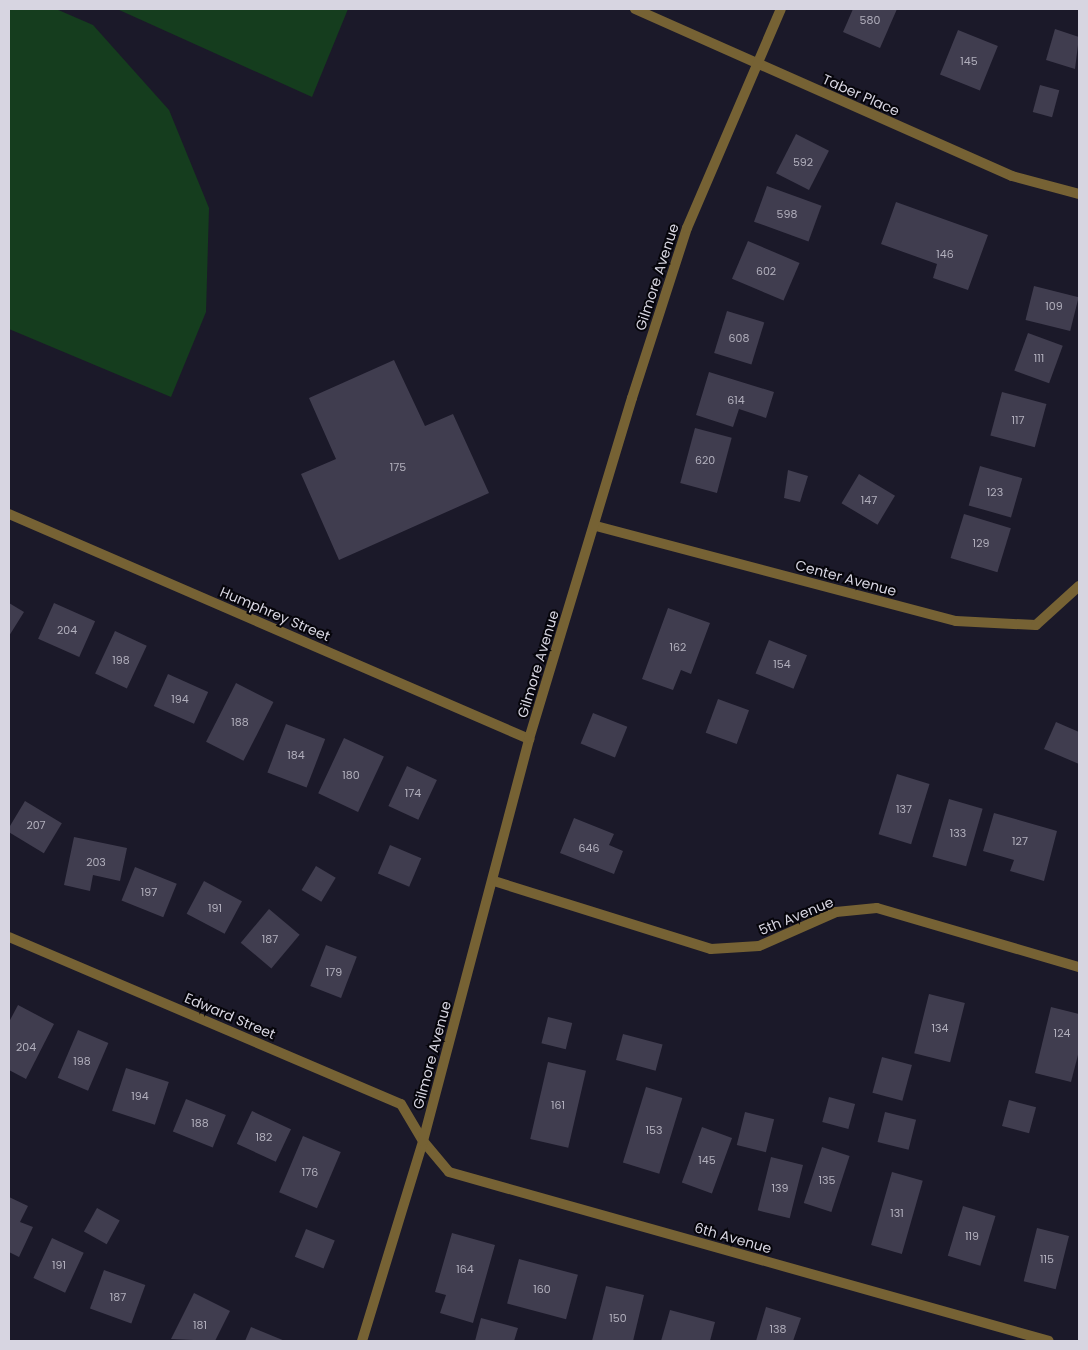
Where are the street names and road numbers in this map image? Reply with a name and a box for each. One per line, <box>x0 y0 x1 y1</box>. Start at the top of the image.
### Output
street label: Taber Place <box>820 71 902 119</box>
street label: Gilmore Avenue <box>632 221 682 333</box>
street label: Center Avenue <box>794 556 898 600</box>
street label: Humphrey Street <box>217 583 333 645</box>
street label: Gilmore Avenue <box>514 608 562 720</box>
street label: 5th Avenue <box>756 893 836 939</box>
street label: Edward Street <box>182 989 278 1043</box>
street label: Gilmore Avenue <box>409 999 455 1111</box>
street label: 6th Avenue <box>693 1219 773 1257</box>

